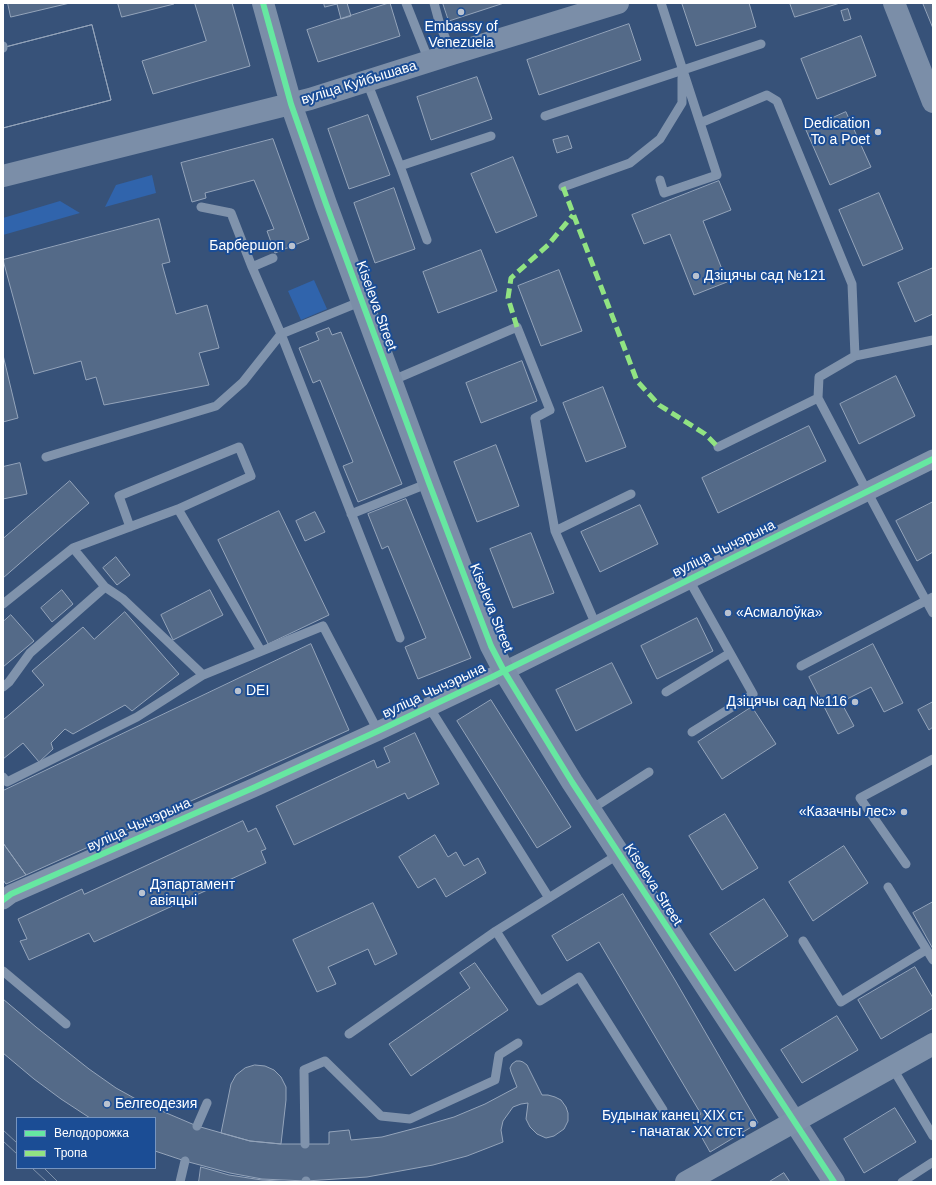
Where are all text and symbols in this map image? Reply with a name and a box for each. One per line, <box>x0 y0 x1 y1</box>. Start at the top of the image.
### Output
marker: Embassy of Venezuela <box>456 7 466 17</box>
place label: Embassy of Venezuela <box>424 19 498 52</box>
street label: вуліца Куйбышава <box>299 57 419 109</box>
place label: Dedication To a Poet <box>804 116 870 148</box>
marker: Dedication To a Poet <box>873 127 883 137</box>
place label: Барбершоп <box>209 238 284 254</box>
marker: Барбершоп <box>287 241 297 251</box>
street label: Kiseleva Street <box>352 259 400 353</box>
place label: Дзіцячы сад №121 <box>704 268 826 284</box>
marker: Дзіцячы сад №121 <box>691 271 701 281</box>
street label: вуліца Чычэрына <box>670 517 778 581</box>
street label: Kiseleva Street <box>466 561 516 655</box>
place label: «Асмалоўка» <box>736 605 823 621</box>
marker: «Асмалоўка» <box>723 608 733 618</box>
street label: вуліца Чычэрына <box>380 660 488 722</box>
place label: DEI <box>246 683 269 699</box>
marker: DEI <box>233 686 243 696</box>
place label: Дзіцячы сад №116 <box>726 694 847 710</box>
marker: Дзіцячы сад №116 <box>850 697 860 707</box>
street label: вуліца Чычэрына <box>84 795 194 855</box>
place label: «Казачны лес» <box>799 804 896 820</box>
marker: «Казачны лес» <box>899 807 909 817</box>
street label: Kiseleva Street <box>620 841 686 929</box>
place label: Дэпартамент авіяцыі <box>150 877 235 910</box>
marker: Дэпартамент авіяцыі <box>137 888 147 898</box>
place label: Белгеодезия <box>115 1096 197 1112</box>
marker: Белгеодезия <box>102 1099 112 1109</box>
place label: Будынак канец XIX ст. - пачатак XX стст. <box>602 1108 745 1140</box>
legend <box>16 1117 156 1169</box>
marker: Будынак канец XIX ст. - пачатак XX стст. <box>748 1119 758 1129</box>
text: Велодорожка <box>54 1126 129 1140</box>
text: Тропа <box>54 1146 87 1160</box>

